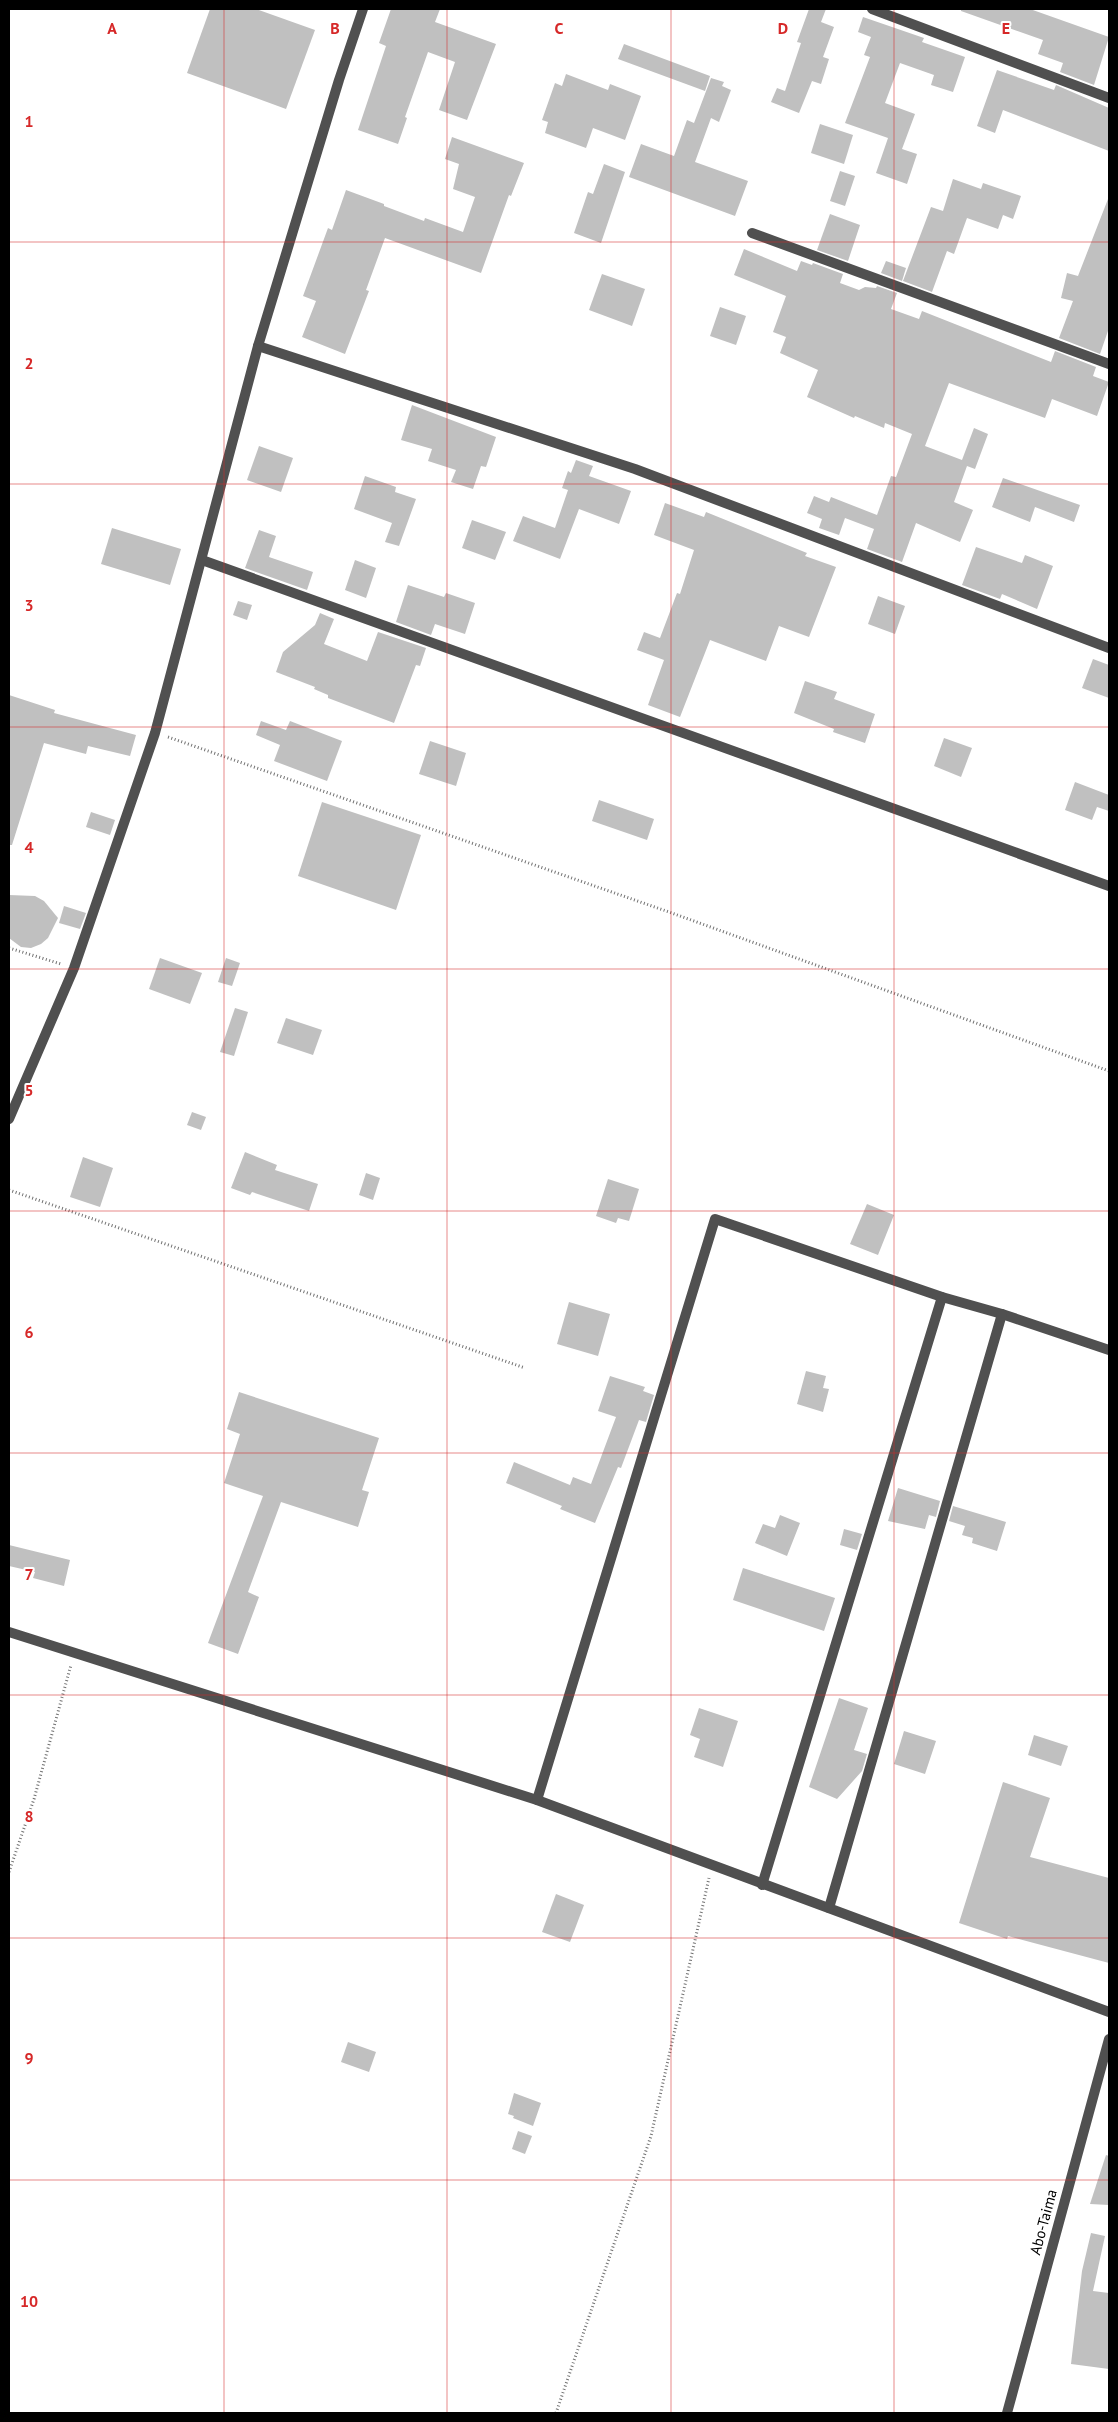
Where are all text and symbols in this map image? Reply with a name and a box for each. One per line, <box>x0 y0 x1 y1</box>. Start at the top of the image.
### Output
text: A <box>107 18 117 38</box>
text: B <box>330 18 340 38</box>
text: C <box>555 18 564 38</box>
text: D <box>778 18 788 38</box>
text: E <box>1002 18 1010 38</box>
text: 1 <box>24 111 34 131</box>
text: 2 <box>24 353 34 373</box>
text: 3 <box>24 595 34 615</box>
text: 4 <box>24 837 34 857</box>
text: 5 <box>24 1080 34 1100</box>
text: 6 <box>24 1322 34 1342</box>
text: 7 <box>24 1564 34 1584</box>
text: 8 <box>24 1806 34 1826</box>
text: 9 <box>24 2048 34 2068</box>
street label: Abo-Taima <box>1025 2187 1061 2257</box>
text: 10 <box>20 2291 38 2311</box>

